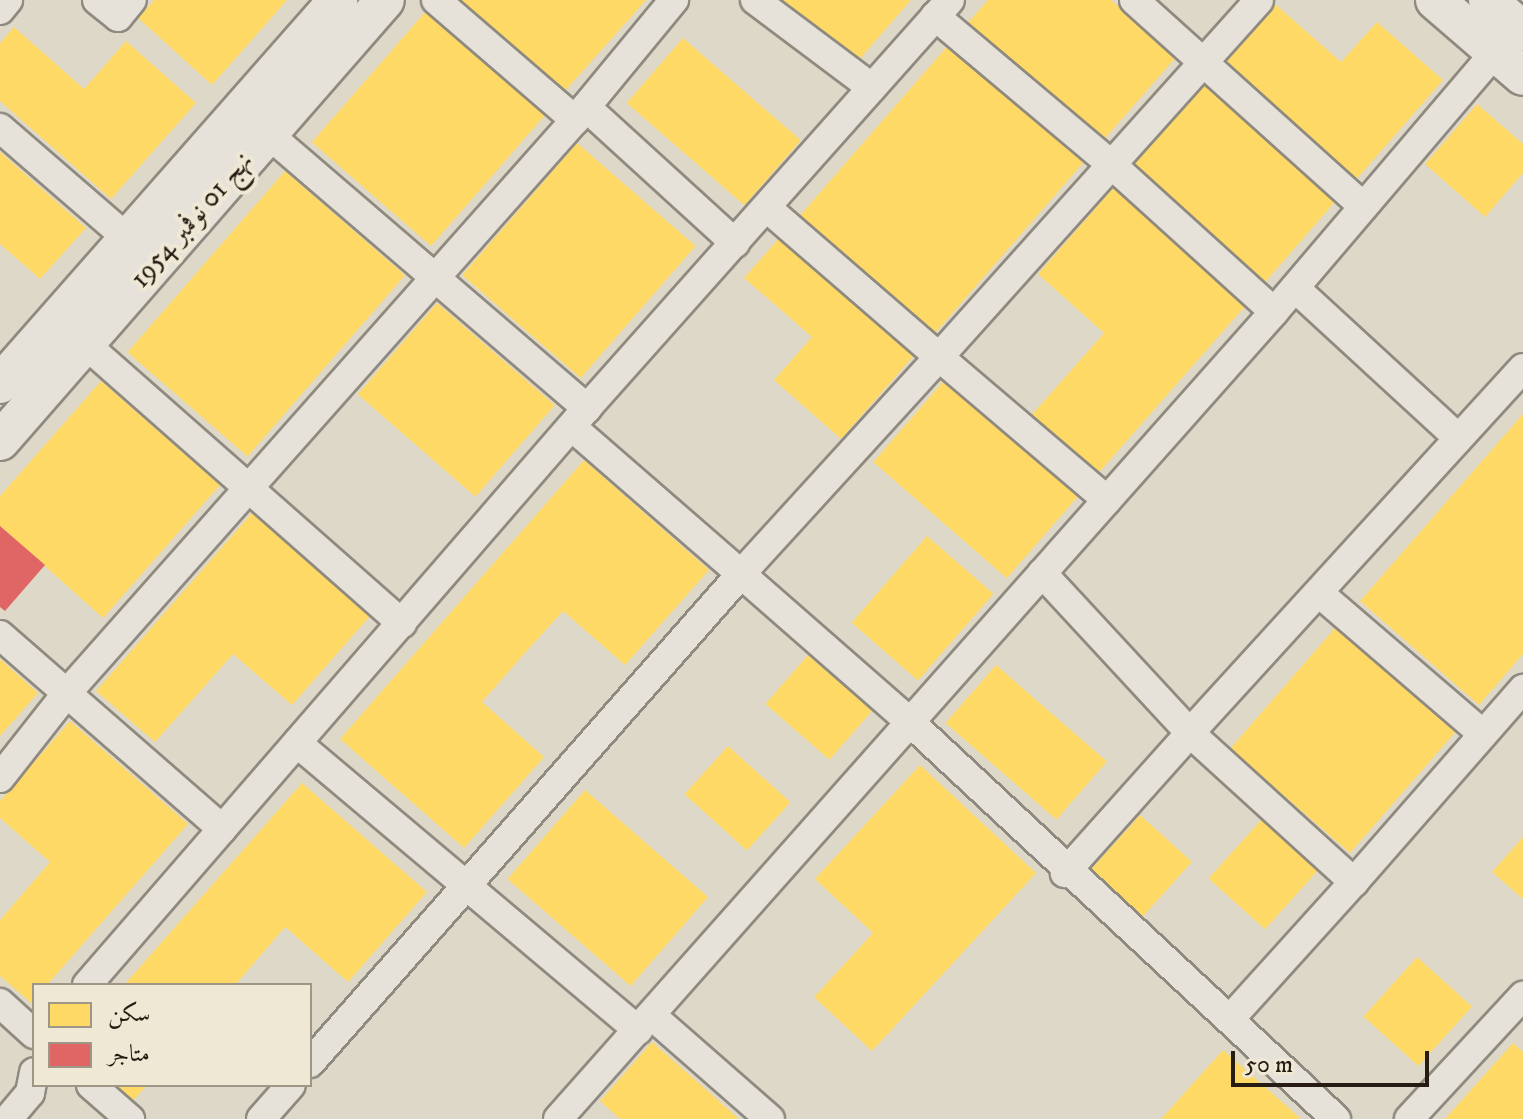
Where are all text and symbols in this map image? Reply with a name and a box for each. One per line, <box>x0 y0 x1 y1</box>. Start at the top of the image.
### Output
street label: نهج 01 نوفمبر 1954 <box>124 145 260 295</box>
legend <box>32 983 312 1087</box>
text: سكن <box>108 999 151 1029</box>
scale bar <box>1235 1035 1433 1085</box>
text: متاجر <box>108 1039 150 1069</box>
text: 50 m <box>1245 1050 1293 1080</box>

